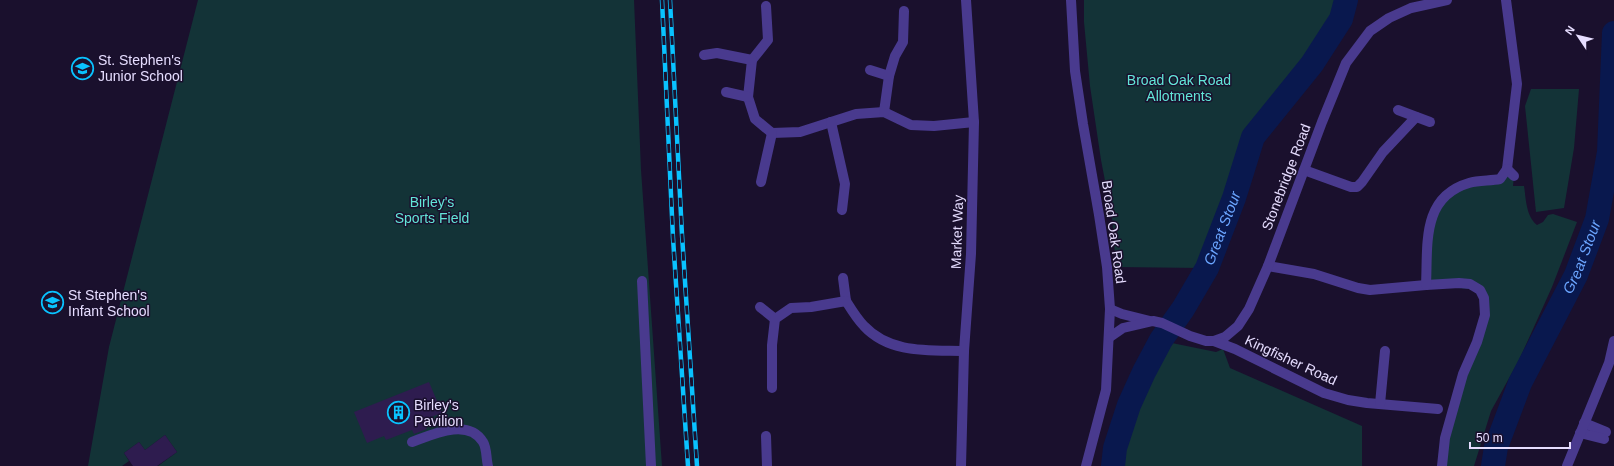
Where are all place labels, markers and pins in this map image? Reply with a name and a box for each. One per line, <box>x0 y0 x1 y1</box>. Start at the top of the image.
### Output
place label: St. Stephen's Junior School <box>98 52 183 84</box>
school or university icon: St. Stephen's Junior School <box>70 55 96 81</box>
place label: St Stephen's Infant School <box>68 287 150 319</box>
school or university icon: St Stephen's Infant School <box>40 290 66 316</box>
place label: Birley's Pavilion <box>414 397 463 429</box>
building icon: Birley's Pavilion <box>385 400 411 426</box>

